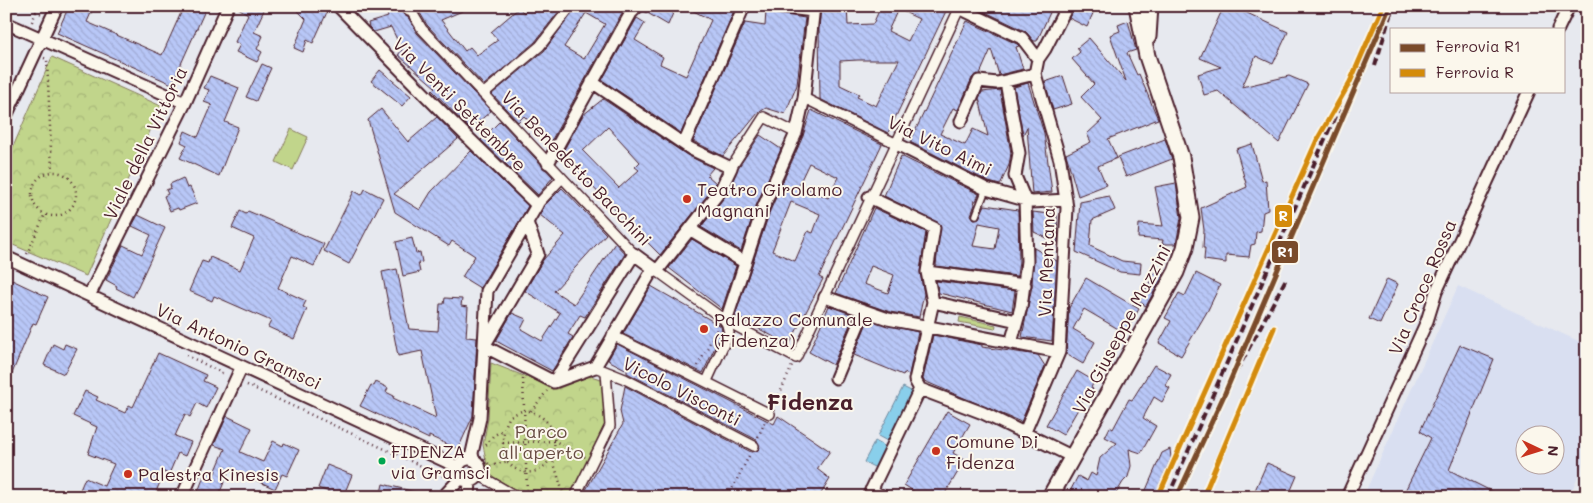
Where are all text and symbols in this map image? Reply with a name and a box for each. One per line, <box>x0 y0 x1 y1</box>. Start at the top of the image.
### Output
legend <box>1390 28 1566 92</box>
street label: Via Venti Settembre <box>388 32 532 176</box>
text: Ferrovia R1 <box>1436 36 1521 56</box>
street label: Viale della Vittoria <box>97 62 193 224</box>
text: Ferrovia R <box>1436 62 1514 82</box>
street label: Via Benedetto Bacchini <box>496 85 658 251</box>
street label: Via Vito Aimi <box>884 109 996 181</box>
place label: Teatro Girolamo Magnani <box>697 177 842 222</box>
marker: Teatro Girolamo Magnani <box>681 193 693 205</box>
line badge: R <box>1274 204 1293 228</box>
text: R <box>1278 206 1288 225</box>
street label: Via Mentana <box>1032 207 1060 317</box>
street label: Via Croce Rossa <box>1383 216 1461 358</box>
street label: Via Giuseppe Mazzini <box>1066 240 1176 418</box>
line badge: R1 <box>1271 240 1299 264</box>
text: R1 <box>1277 242 1293 261</box>
street label: Via Antonio Gramsci <box>152 297 326 395</box>
place label: Palazzo Comunale (Fidenza) <box>714 307 873 352</box>
marker: Palazzo Comunale (Fidenza) <box>698 323 710 335</box>
street label: Vicolo Visconti <box>619 351 745 431</box>
district label: Fidenza <box>766 387 854 416</box>
park label: Parco all'aperto <box>498 419 584 464</box>
north arrow <box>1516 426 1566 476</box>
place label: Comune Di Fidenza <box>946 429 1038 474</box>
place label: FIDENZA via Gramsci <box>391 440 490 483</box>
marker: Comune Di Fidenza <box>930 445 942 457</box>
text: N <box>1544 445 1563 457</box>
marker: FIDENZA via Gramsci <box>377 456 387 466</box>
place label: Palestra Kinesis <box>138 462 279 486</box>
marker: Palestra Kinesis <box>122 468 134 480</box>

